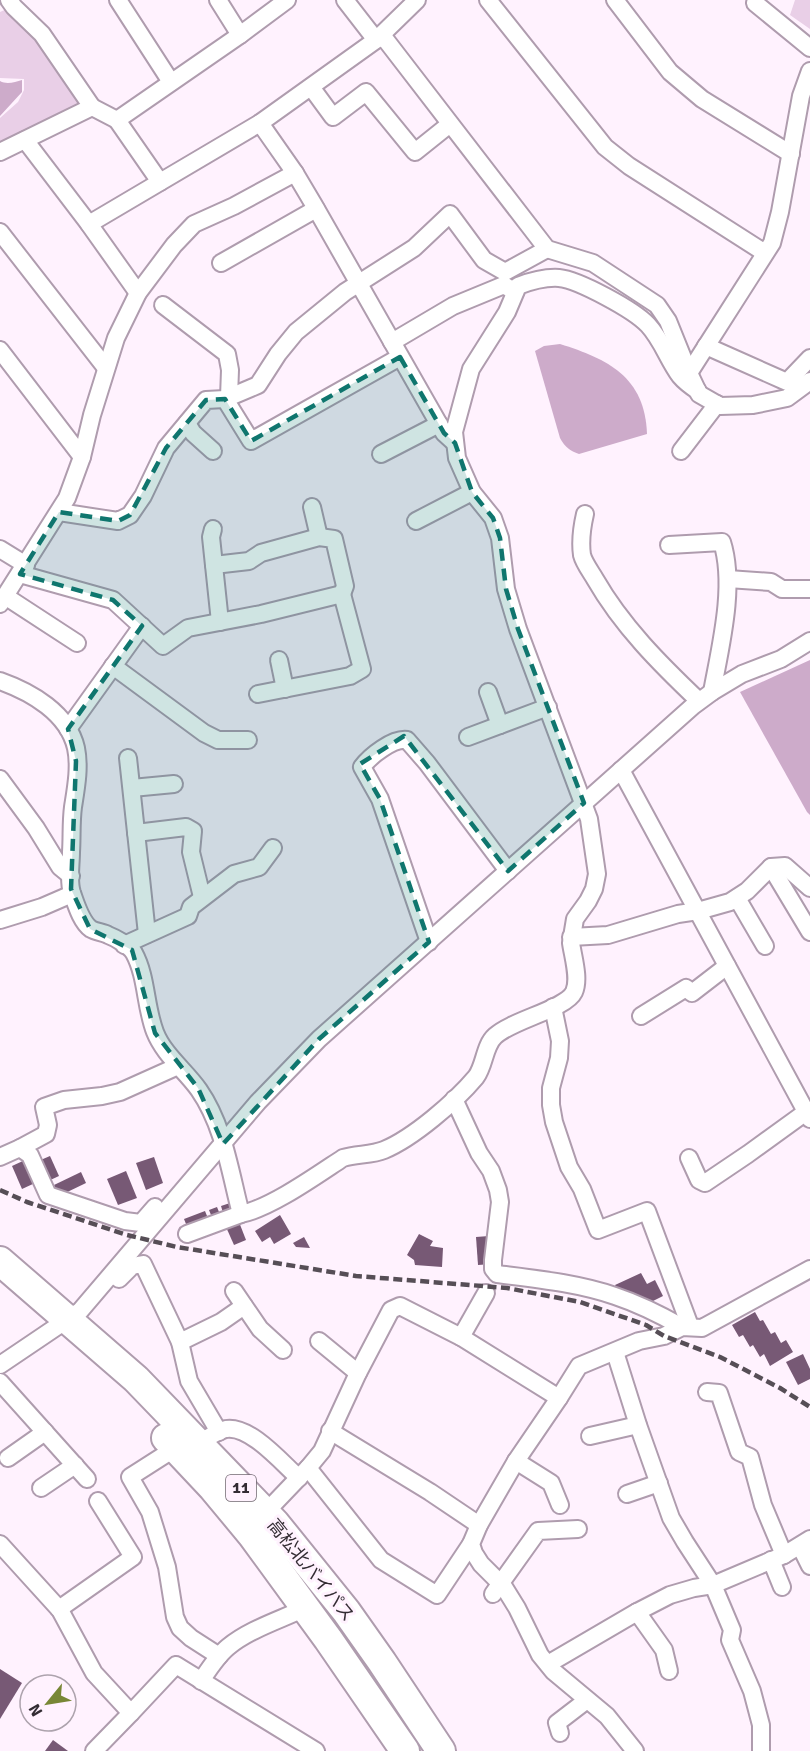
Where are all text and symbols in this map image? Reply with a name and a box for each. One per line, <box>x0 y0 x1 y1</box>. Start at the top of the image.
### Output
road number: 11 <box>226 1475 256 1501</box>
street label: 高松北バイパス <box>263 1514 359 1626</box>
north arrow <box>18 1673 78 1733</box>
text: N <box>24 1700 47 1720</box>

